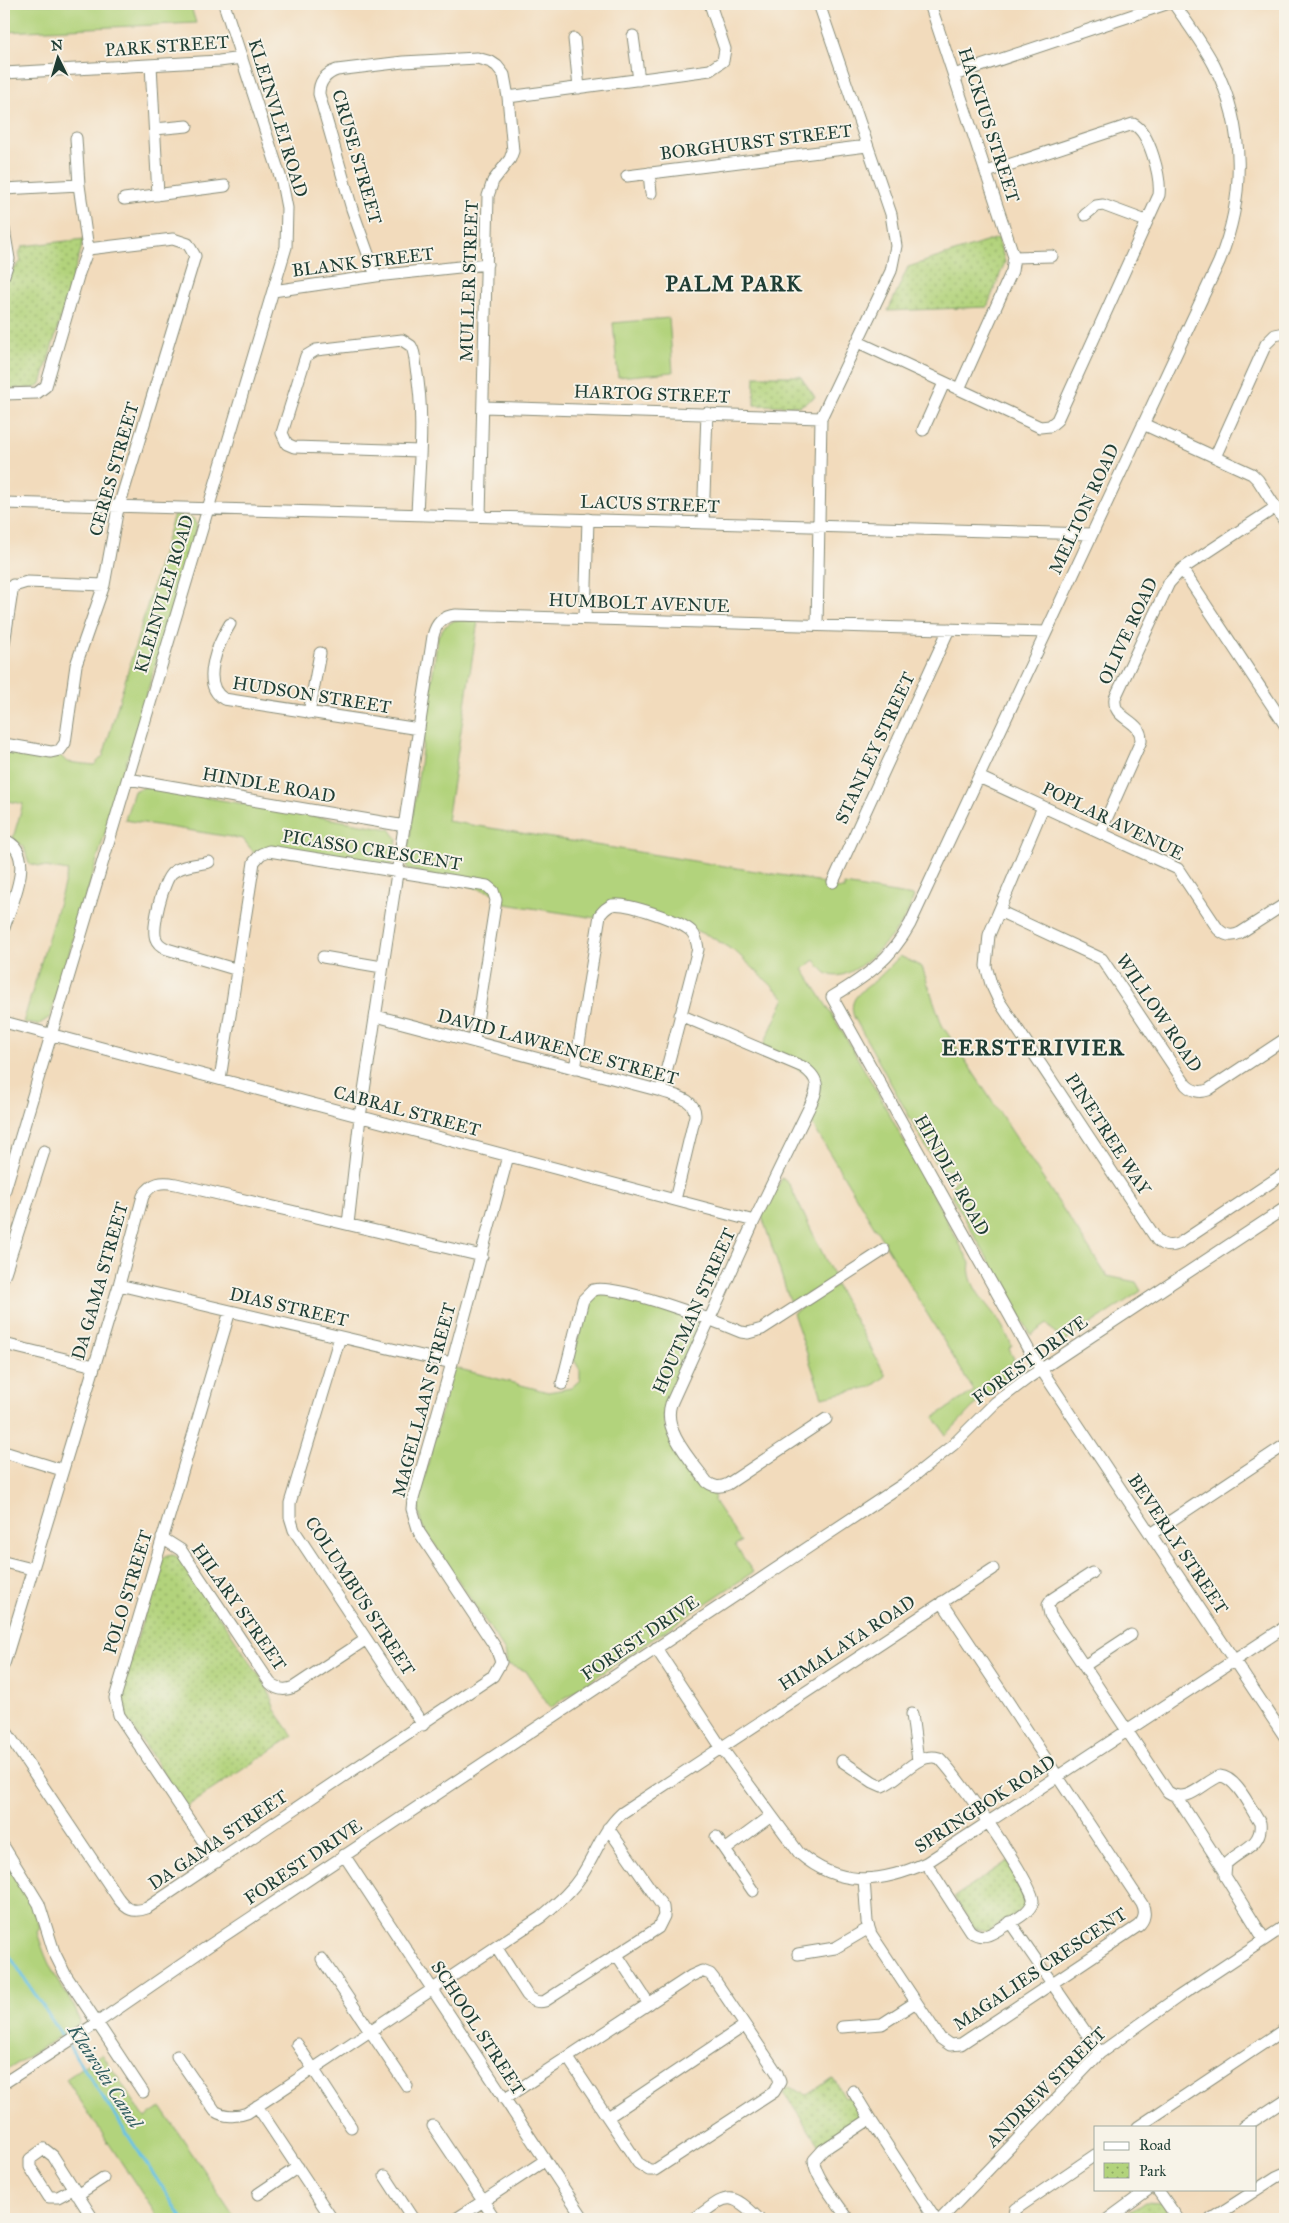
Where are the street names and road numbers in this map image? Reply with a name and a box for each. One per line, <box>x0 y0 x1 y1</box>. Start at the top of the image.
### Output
street label: PARK STREET <box>104 31 230 61</box>
street label: KLEINVLEI ROAD <box>243 36 313 200</box>
street label: HACKIUS STREET <box>954 45 1024 205</box>
street label: CRUSE STREET <box>327 87 387 227</box>
street label: BORGHURST STREET <box>659 119 853 165</box>
street label: MULLER STREET <box>455 200 483 362</box>
street label: BLANK STREET <box>291 242 435 282</box>
street label: HARTOG STREET <box>573 380 731 408</box>
street label: CERES STREET <box>84 399 144 539</box>
street label: MELTON ROAD <box>1044 440 1124 578</box>
street label: LACUS STREET <box>580 491 720 517</box>
street label: KLEINVLEI ROAD <box>129 512 199 676</box>
street label: OLIVE ROAD <box>1094 574 1162 688</box>
street label: HUMBOLT AVENUE <box>548 589 730 617</box>
street label: STANLEY STREET <box>830 669 920 827</box>
street label: HUDSON STREET <box>231 672 393 718</box>
street label: HINDLE ROAD <box>201 762 337 808</box>
street label: POPLAR AVENUE <box>1038 777 1188 865</box>
street label: PICASSO CRESCENT <box>281 825 463 875</box>
street label: WILLOW ROAD <box>1111 950 1207 1076</box>
street label: DAVID LAWRENCE STREET <box>435 1004 681 1090</box>
street label: PINETREE WAY <box>1061 1069 1156 1199</box>
street label: CABRAL STREET <box>331 1081 483 1141</box>
street label: HINDLE ROAD <box>910 1111 994 1239</box>
street label: DA GAMA STREET <box>67 1200 133 1362</box>
street label: HOUTMAN STREET <box>648 1225 740 1397</box>
street label: DIAS STREET <box>227 1283 351 1331</box>
street label: MAGELLAAN STREET <box>387 1300 461 1500</box>
street label: FOREST DRIVE <box>968 1311 1092 1409</box>
street label: BEVERLY STREET <box>1123 1470 1233 1618</box>
street label: COLUMBUS STREET <box>300 1512 420 1680</box>
street label: POLO STREET <box>99 1527 157 1657</box>
street label: HILARY STREET <box>187 1539 291 1675</box>
street label: FOREST DRIVE <box>577 1590 703 1685</box>
street label: HIMALAYA ROAD <box>774 1591 920 1695</box>
street label: SPRINGBOK ROAD <box>910 1750 1060 1858</box>
street label: DA GAMA STREET <box>144 1785 292 1895</box>
street label: FOREST DRIVE <box>240 1814 366 1909</box>
street label: MAGALIES CRESCENT <box>949 1903 1131 2035</box>
street label: SCHOOL STREET <box>426 1957 530 2099</box>
street label: ANDREW STREET <box>981 2022 1111 2152</box>

